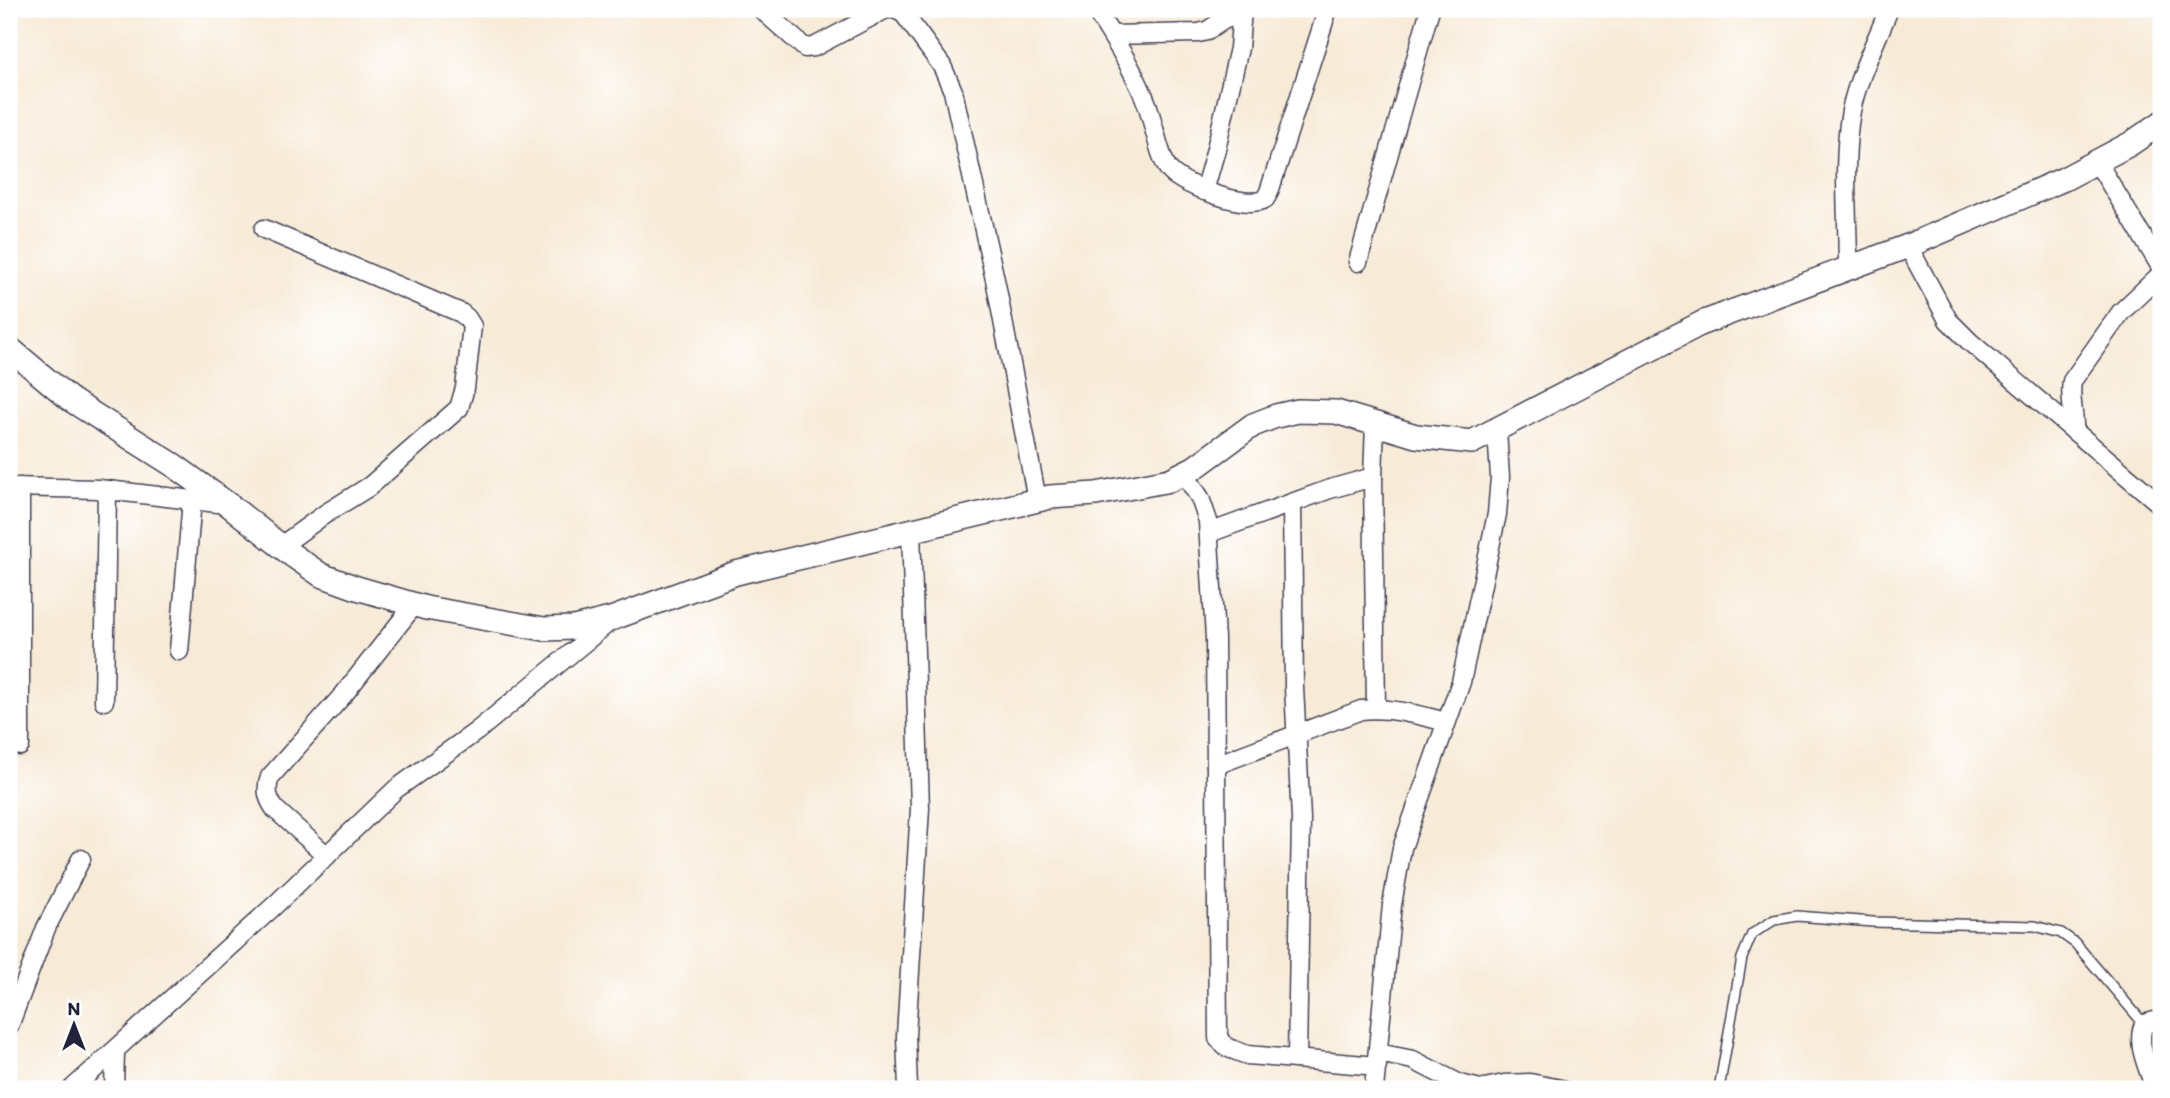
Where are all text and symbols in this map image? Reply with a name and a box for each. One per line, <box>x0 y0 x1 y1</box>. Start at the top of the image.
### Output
north arrow <box>38 990 108 1060</box>
text: N <box>68 997 80 1020</box>

